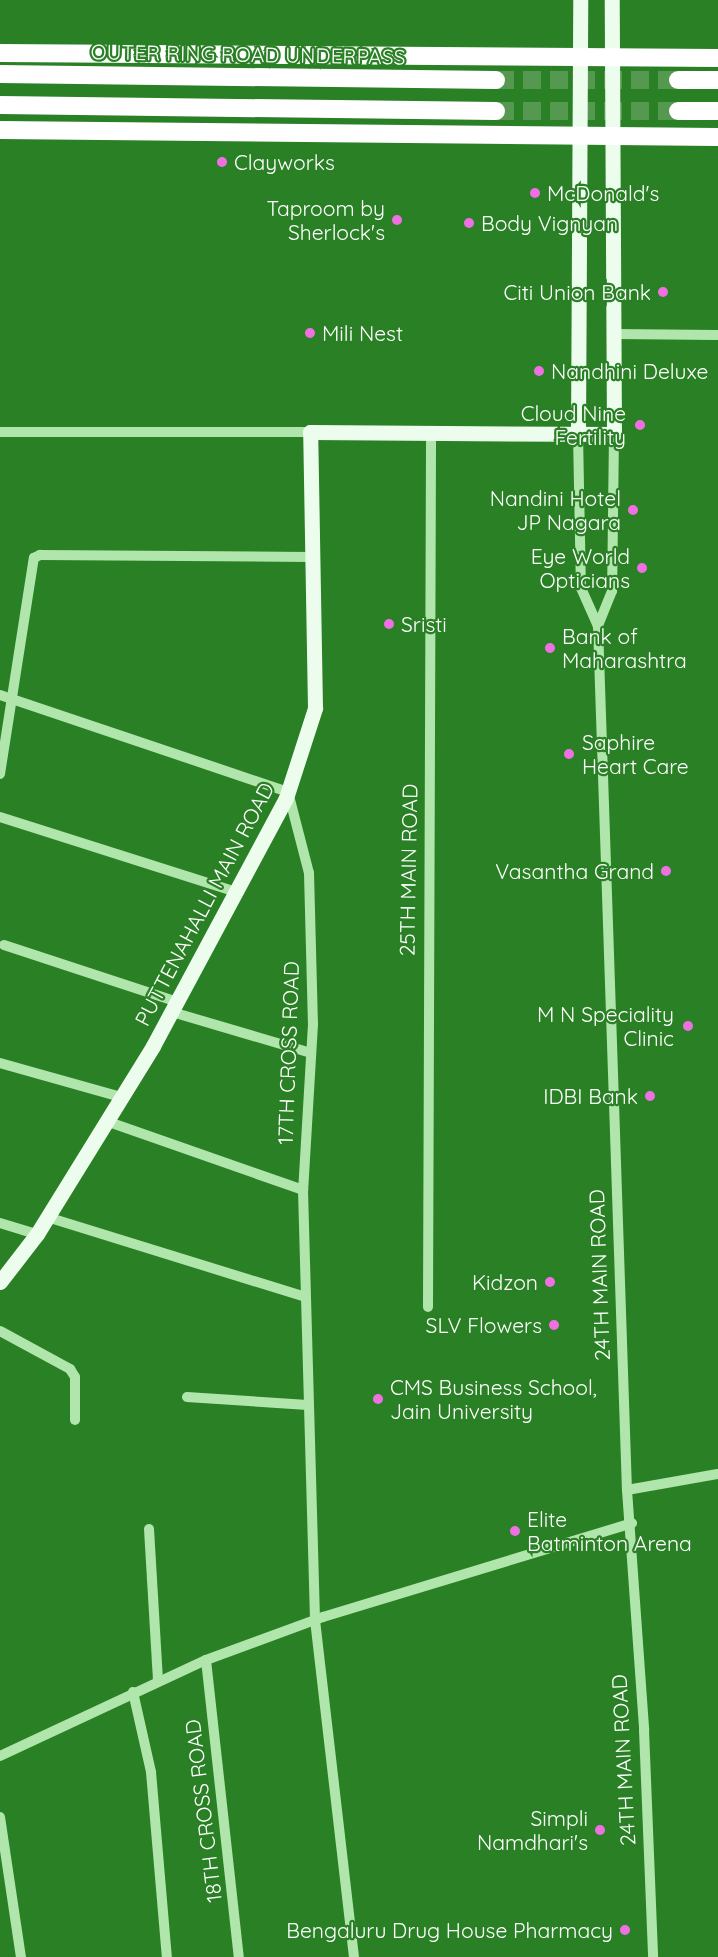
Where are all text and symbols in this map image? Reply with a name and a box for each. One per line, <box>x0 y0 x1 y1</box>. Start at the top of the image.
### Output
street label: OUTER RING ROAD UNDERPASS <box>90 39 406 69</box>
place label: Clayworks <box>234 149 335 175</box>
marker: Clayworks <box>215 155 229 169</box>
place label: McDonald's <box>547 180 659 206</box>
marker: McDonald's <box>528 186 542 200</box>
place label: Taproom by Sherlock's <box>266 195 385 245</box>
place label: Body Vignyan <box>481 210 618 236</box>
marker: Taproom by Sherlock's <box>390 213 404 227</box>
marker: Body Vignyan <box>462 216 476 230</box>
place label: Citi Union Bank <box>504 279 651 305</box>
marker: Citi Union Bank <box>656 285 670 299</box>
place label: Mili Nest <box>322 320 403 346</box>
marker: Mili Nest <box>303 326 317 340</box>
place label: Nandhini Deluxe <box>551 358 708 384</box>
marker: Nandhini Deluxe <box>532 364 546 378</box>
place label: Cloud Nine Fertility <box>521 400 626 450</box>
marker: Cloud Nine Fertility <box>631 416 649 434</box>
place label: Nandini Hotel JP Nagara <box>490 485 621 535</box>
marker: Nandini Hotel JP Nagara <box>626 503 640 517</box>
place label: Eye World Opticians <box>531 543 630 593</box>
marker: Eye World Opticians <box>635 561 649 575</box>
place label: Sristi <box>401 611 447 637</box>
marker: Sristi <box>382 617 396 631</box>
place label: Bank of Maharashtra <box>562 623 687 673</box>
marker: Bank of Maharashtra <box>543 641 557 655</box>
place label: Saphire Heart Care <box>582 729 689 779</box>
marker: Saphire Heart Care <box>560 745 578 763</box>
street label: PUTTENAHALLI MAIN ROAD <box>129 778 279 1030</box>
street label: 25TH MAIN ROAD <box>394 784 422 956</box>
place label: Vasantha Grand <box>495 858 654 884</box>
marker: Vasantha Grand <box>659 864 673 878</box>
street label: 17TH CROSS ROAD <box>272 961 304 1145</box>
place label: M N Speciality Clinic <box>537 1001 674 1051</box>
marker: M N Speciality Clinic <box>679 1017 697 1035</box>
place label: IDBI Bank <box>543 1083 638 1109</box>
marker: IDBI Bank <box>643 1089 657 1103</box>
street label: 24TH MAIN ROAD <box>583 1189 615 1361</box>
place label: Kidzon <box>472 1269 538 1295</box>
marker: Kidzon <box>543 1275 557 1289</box>
place label: SLV Flowers <box>426 1312 542 1338</box>
marker: SLV Flowers <box>547 1318 561 1332</box>
place label: CMS Business School, Jain University <box>390 1374 597 1424</box>
marker: CMS Business School, Jain University <box>371 1392 385 1406</box>
place label: Elite Batminton Arena <box>527 1506 692 1556</box>
marker: Elite Batminton Arena <box>508 1524 522 1538</box>
street label: 24TH MAIN ROAD <box>606 1674 640 1846</box>
street label: 18TH CROSS ROAD <box>179 1718 227 1904</box>
place label: Simpli Namdhari's <box>477 1805 588 1855</box>
marker: Simpli Namdhari's <box>593 1823 607 1837</box>
place label: Bengaluru Drug House Pharmacy <box>286 1917 613 1943</box>
marker: Bengaluru Drug House Pharmacy <box>618 1923 632 1937</box>

